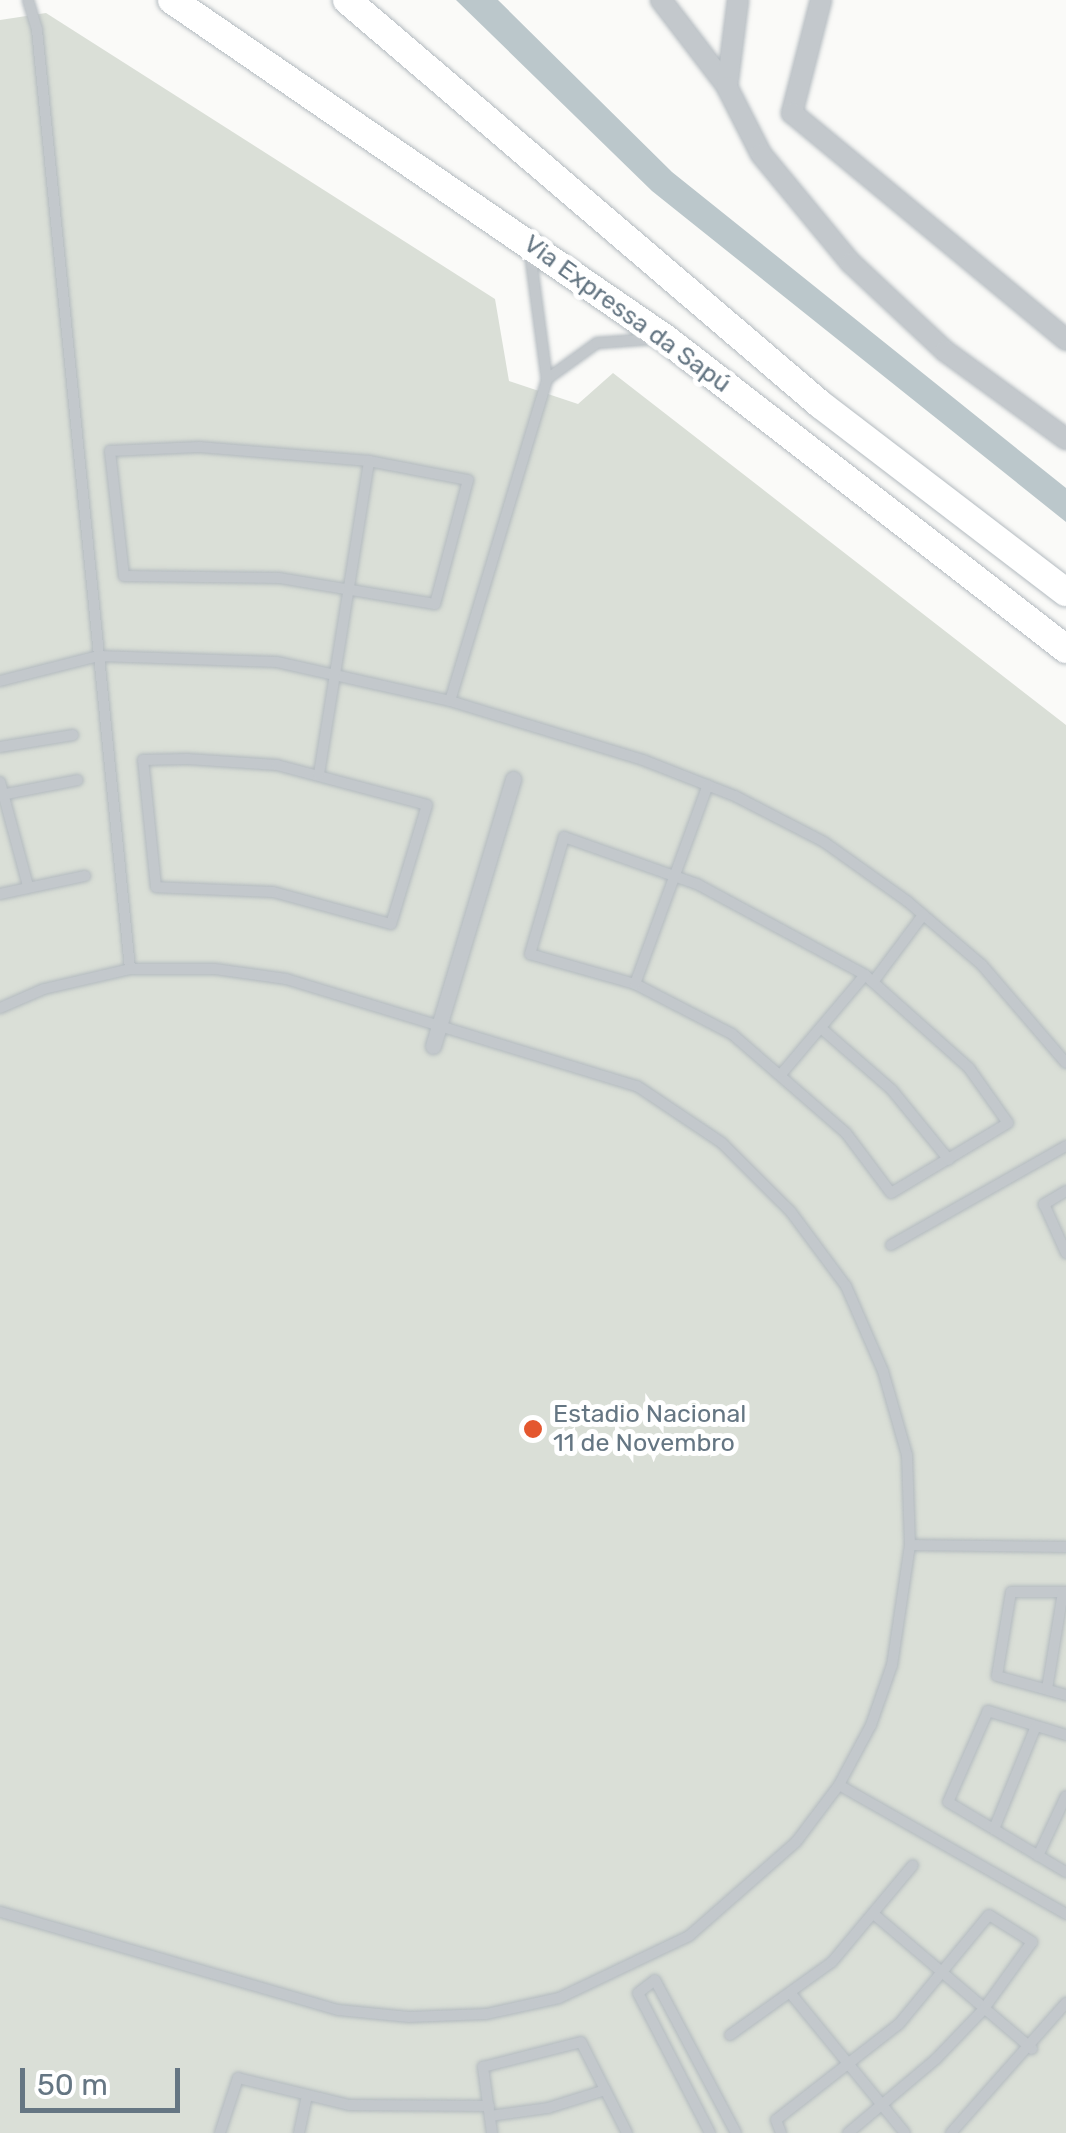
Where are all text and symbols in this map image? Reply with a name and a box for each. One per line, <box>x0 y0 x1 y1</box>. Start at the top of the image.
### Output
street label: Via Expressa da Sapú <box>518 229 736 399</box>
place label: Estadio Nacional 11 de Novembro <box>553 1400 746 1459</box>
marker: Estadio Nacional 11 de Novembro <box>522 1418 544 1440</box>
scale bar <box>25 2048 185 2110</box>
text: 50 m <box>37 2067 108 2103</box>

